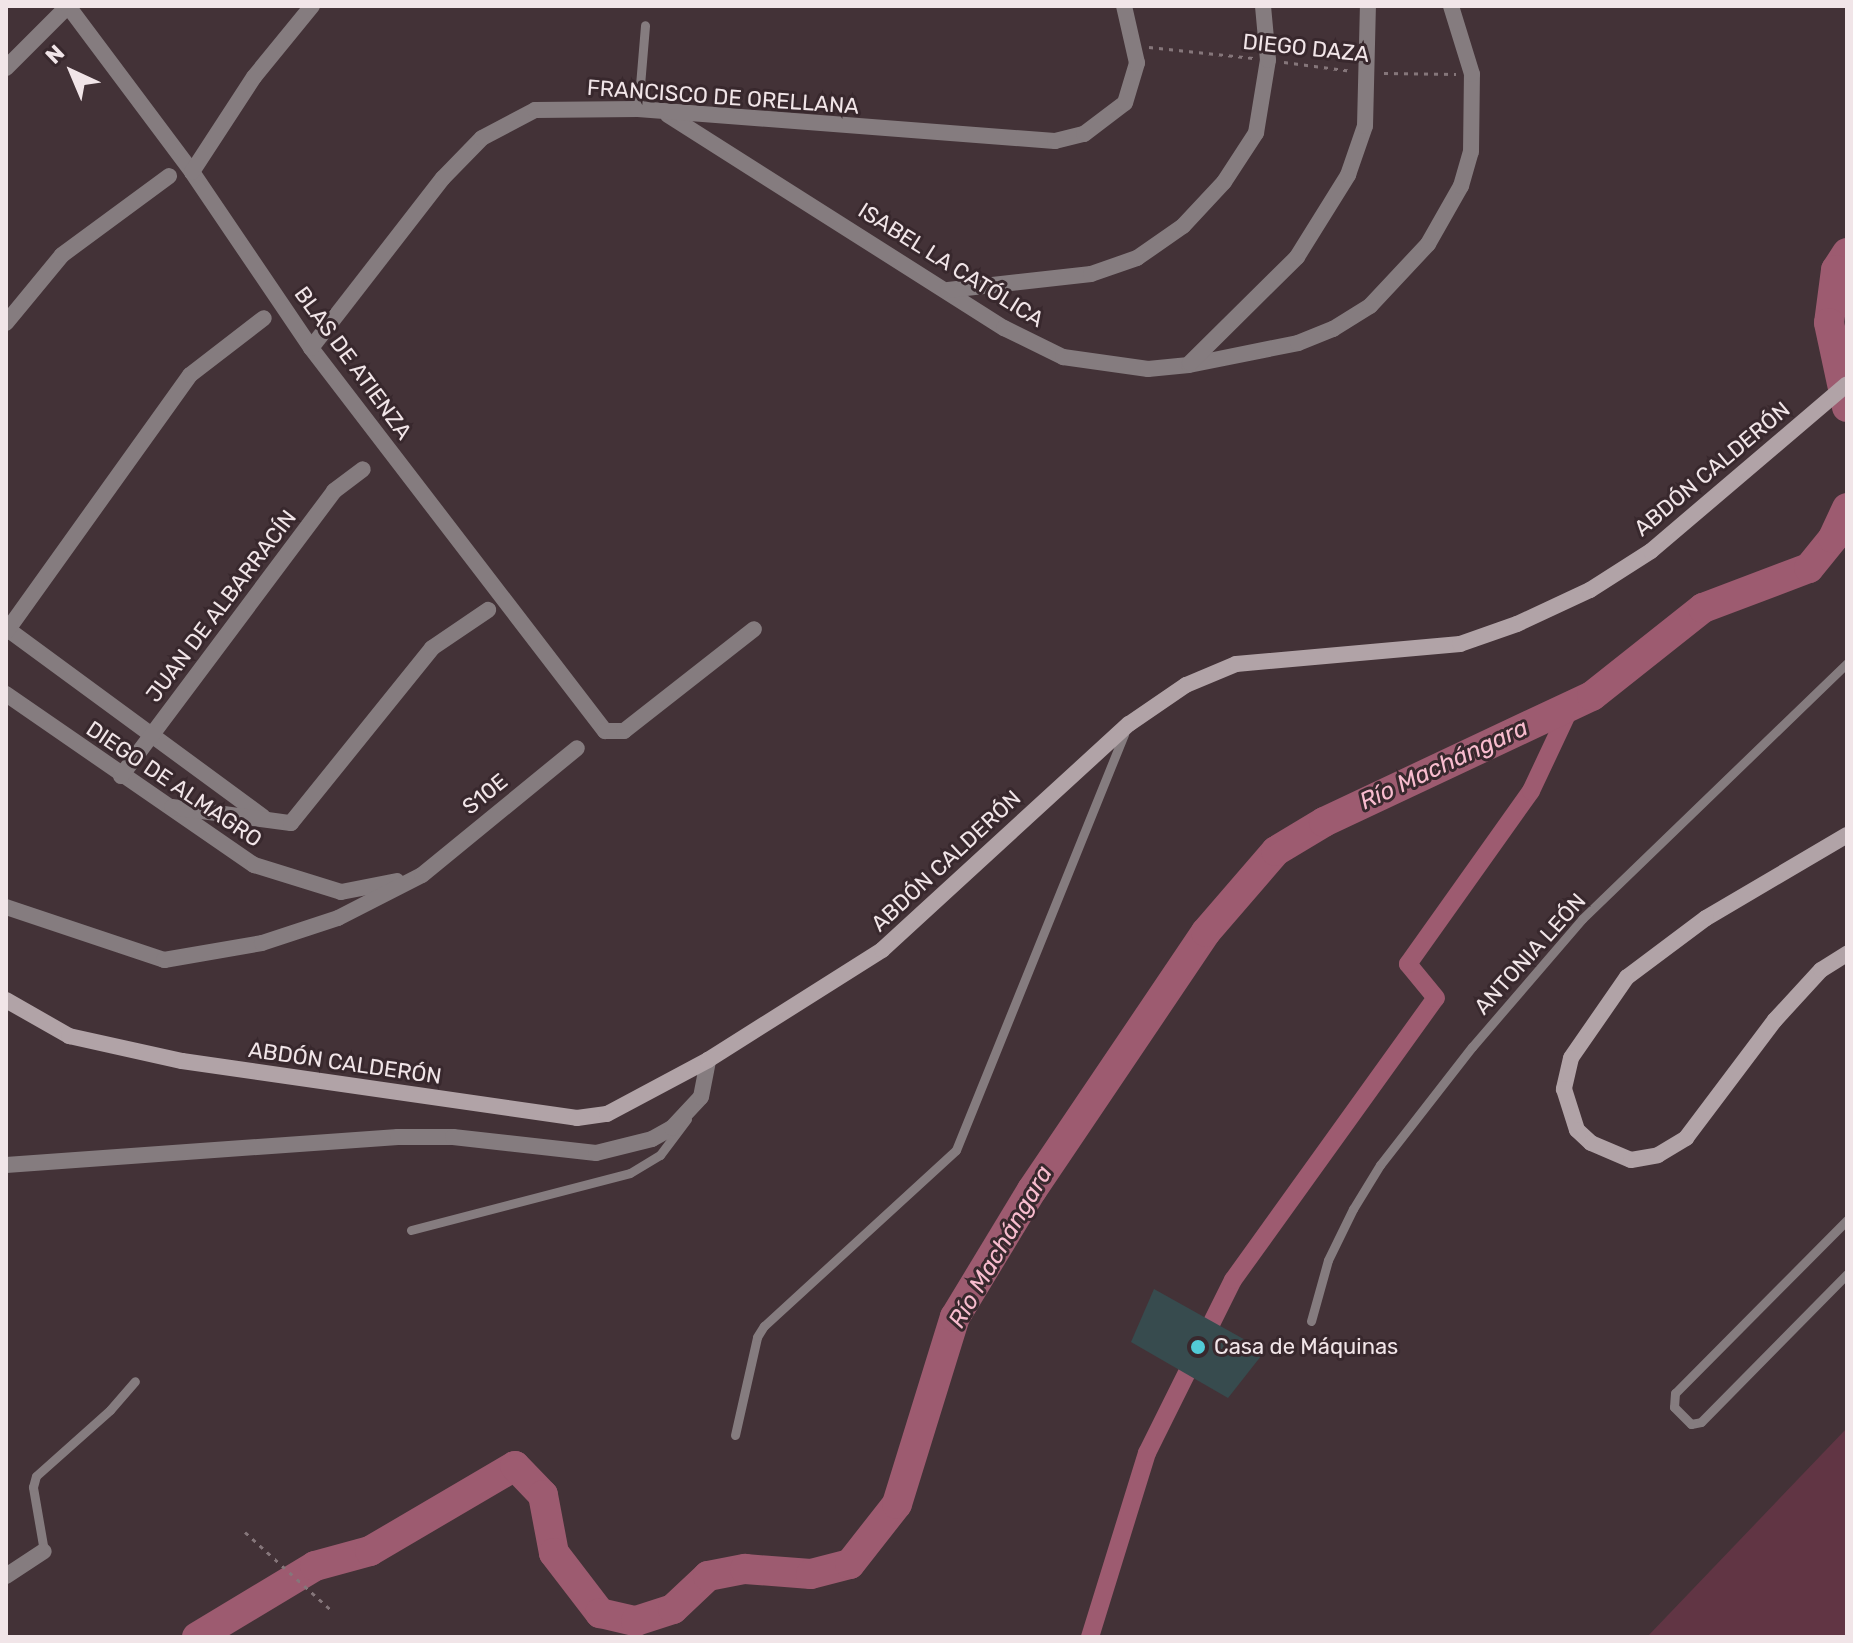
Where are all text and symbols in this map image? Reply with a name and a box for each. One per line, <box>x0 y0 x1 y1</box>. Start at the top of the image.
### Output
street label: DIEGO DAZA <box>1241 28 1371 68</box>
north arrow <box>32 32 112 112</box>
text: N <box>40 39 70 70</box>
street label: FRANCISCO DE ORELLANA <box>586 74 860 120</box>
street label: ISABEL LA CATÓLICA <box>853 197 1049 333</box>
street label: BLAS DE ATIENZA <box>289 281 417 445</box>
street label: ABDÓN CALDERÓN <box>1629 396 1795 542</box>
street label: JUAN DE ALBARRACÍN <box>140 505 302 707</box>
water label: Río Machángara <box>1355 713 1533 817</box>
street label: DIEGO DE ALMAGRO <box>81 715 267 853</box>
street label: S10E <box>457 768 513 820</box>
street label: ABDÓN CALDERÓN <box>866 785 1026 937</box>
street label: ANTONIA LEÓN <box>1468 888 1592 1020</box>
street label: ABDÓN CALDERÓN <box>247 1036 443 1090</box>
water label: Río Machángara <box>943 1161 1059 1333</box>
place label: Casa de Máquinas <box>1214 1334 1398 1360</box>
marker: Casa de Máquinas <box>1189 1338 1207 1356</box>

